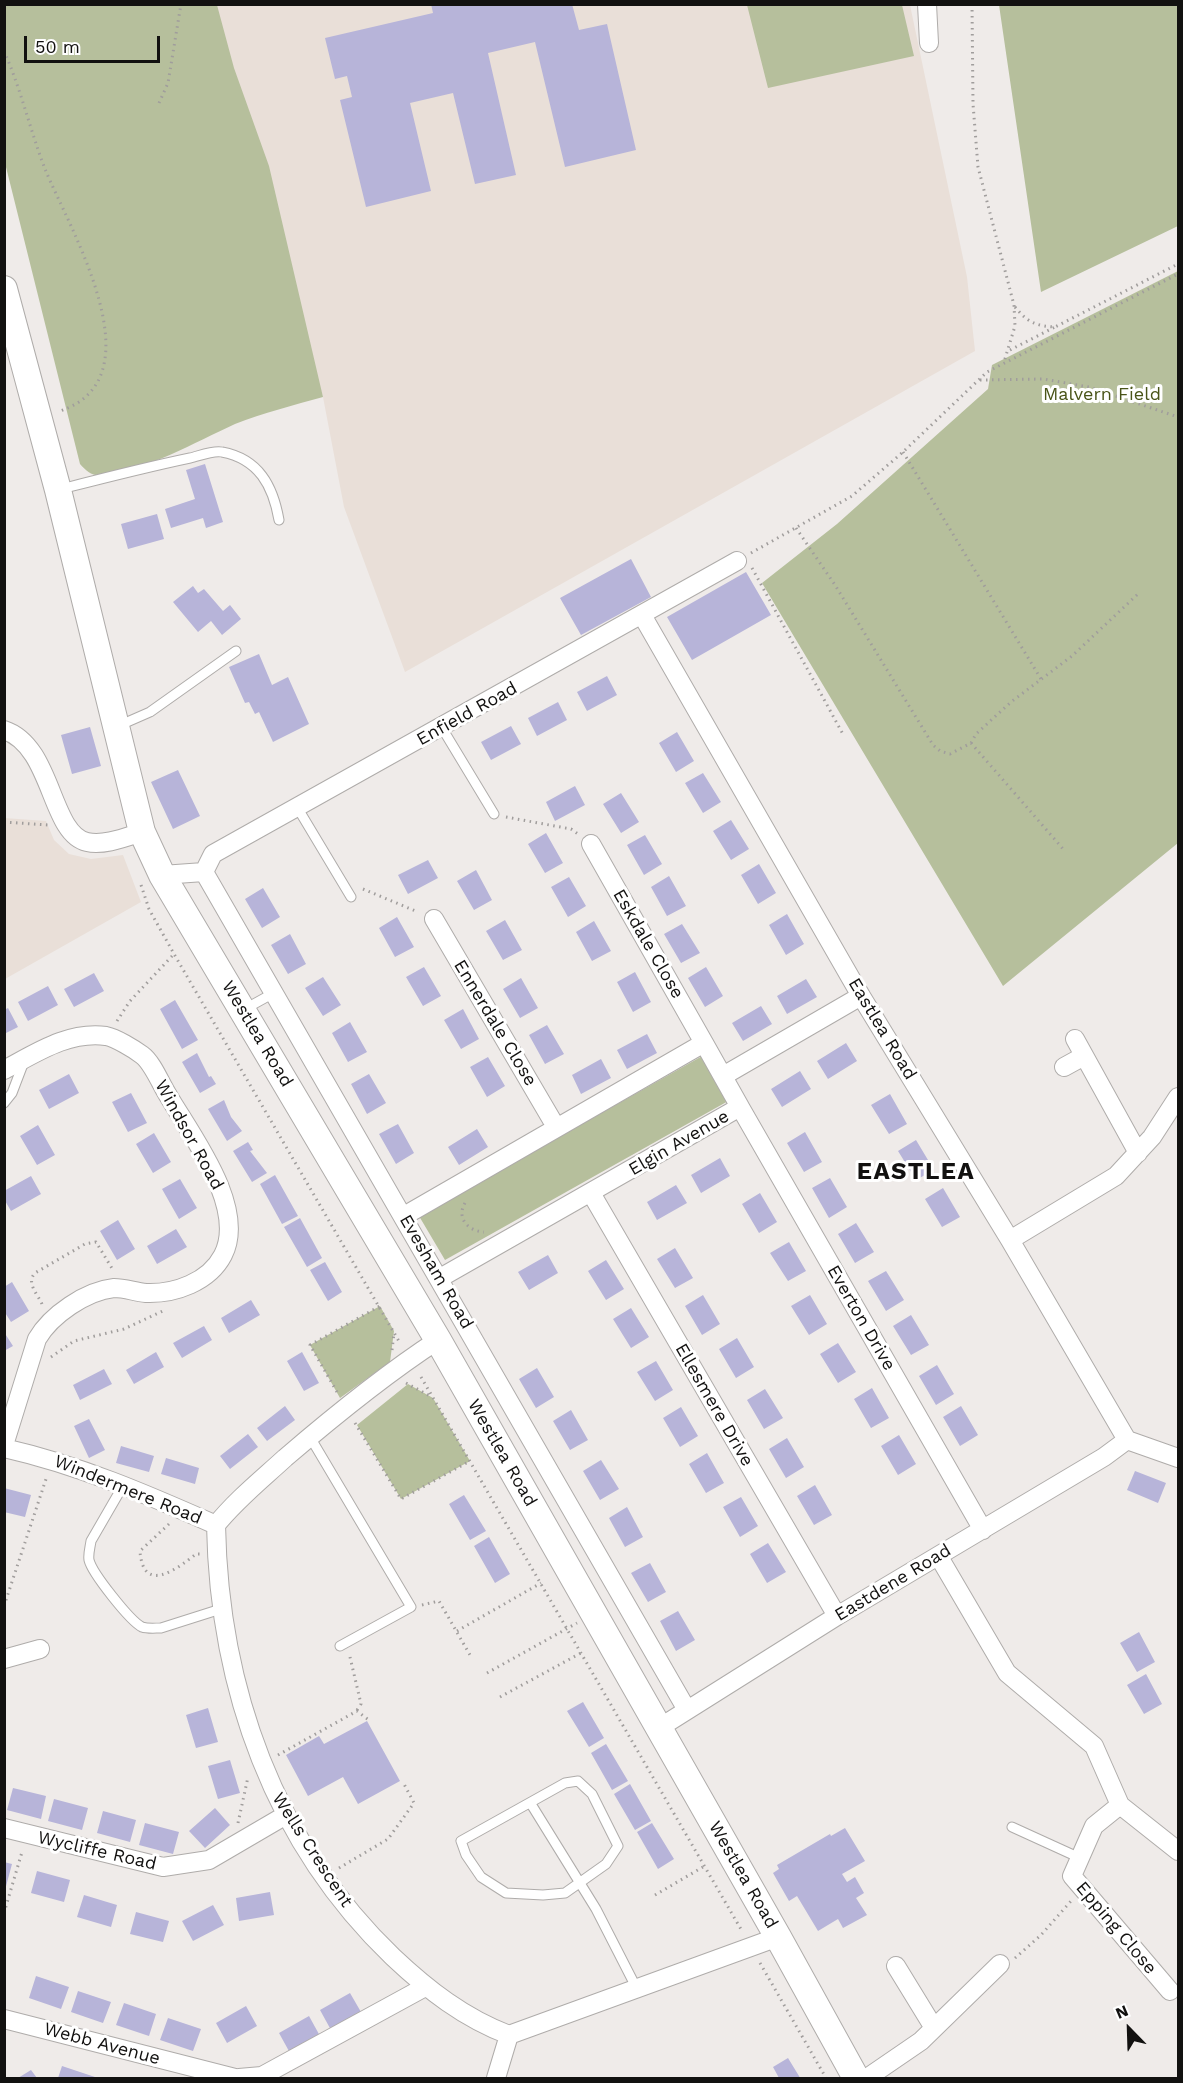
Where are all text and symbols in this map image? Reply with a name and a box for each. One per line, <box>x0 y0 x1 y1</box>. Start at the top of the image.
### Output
scale bar <box>27 24 164 62</box>
text: 50 m <box>35 36 80 57</box>
park label: Malvern Field <box>1043 384 1161 406</box>
street label: Enfield Road <box>413 677 521 751</box>
street label: Eskdale Close <box>608 885 688 1003</box>
street label: Ennerdale Close <box>449 956 541 1090</box>
street label: Eastlea Road <box>843 974 921 1084</box>
street label: Westlea Road <box>217 977 297 1091</box>
street label: Windsor Road <box>150 1076 228 1194</box>
street label: Elgin Avenue <box>625 1106 733 1180</box>
district label: EASTLEA <box>857 1158 975 1186</box>
street label: Evesham Road <box>394 1211 478 1333</box>
street label: Everton Drive <box>822 1262 900 1374</box>
street label: Ellesmere Drive <box>670 1340 758 1470</box>
street label: Westlea Road <box>463 1396 541 1510</box>
street label: Windermere Road <box>51 1451 205 1529</box>
street label: Eastdene Road <box>831 1540 955 1626</box>
street label: Wells Crescent <box>267 1789 357 1911</box>
street label: Westlea Road <box>704 1818 782 1932</box>
street label: Wycliffe Road <box>35 1827 159 1875</box>
street label: Epping Close <box>1071 1877 1161 1979</box>
north arrow <box>1099 1999 1159 2059</box>
text: N <box>1113 2001 1131 2023</box>
street label: Webb Avenue <box>42 2018 162 2070</box>

